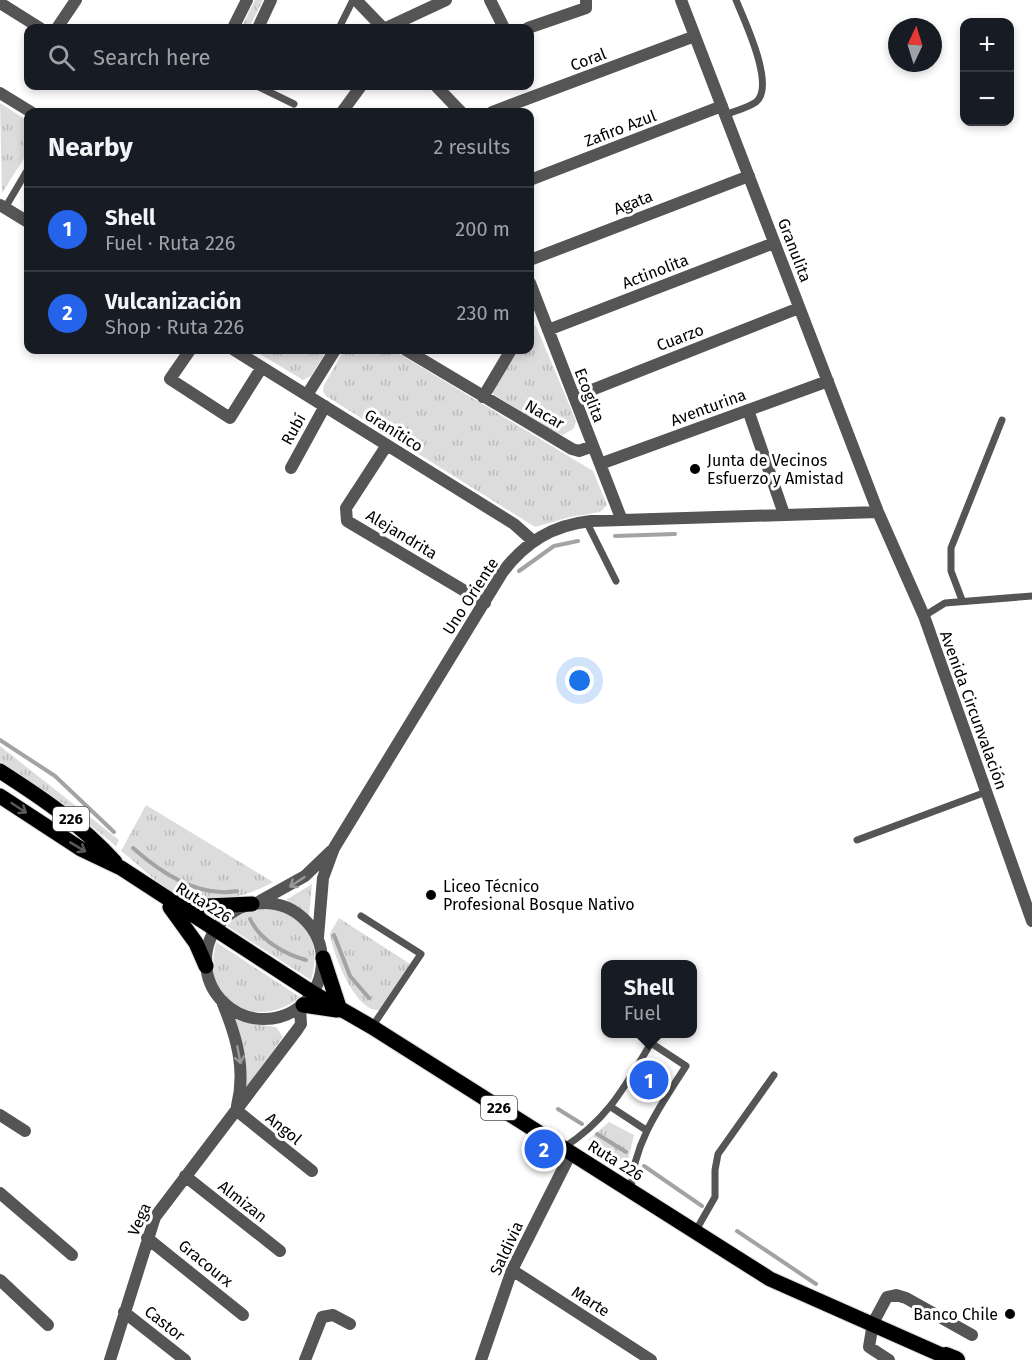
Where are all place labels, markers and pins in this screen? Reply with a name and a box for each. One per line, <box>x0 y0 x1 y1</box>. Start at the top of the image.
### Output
place label: Junta de Vecinos Esfuerzo y Amistad <box>707 451 844 488</box>
marker: Junta de Vecinos Esfuerzo y Amistad <box>688 462 702 476</box>
place label: Liceo Técnico Profesional Bosque Nativo <box>443 877 635 914</box>
marker: Liceo Técnico Profesional Bosque Nativo <box>424 888 438 902</box>
pin: 1 <box>630 1058 668 1102</box>
pin: 2 <box>524 1126 564 1172</box>
place label: Banco Chile <box>913 1305 998 1324</box>
marker: Banco Chile <box>1003 1307 1017 1321</box>

